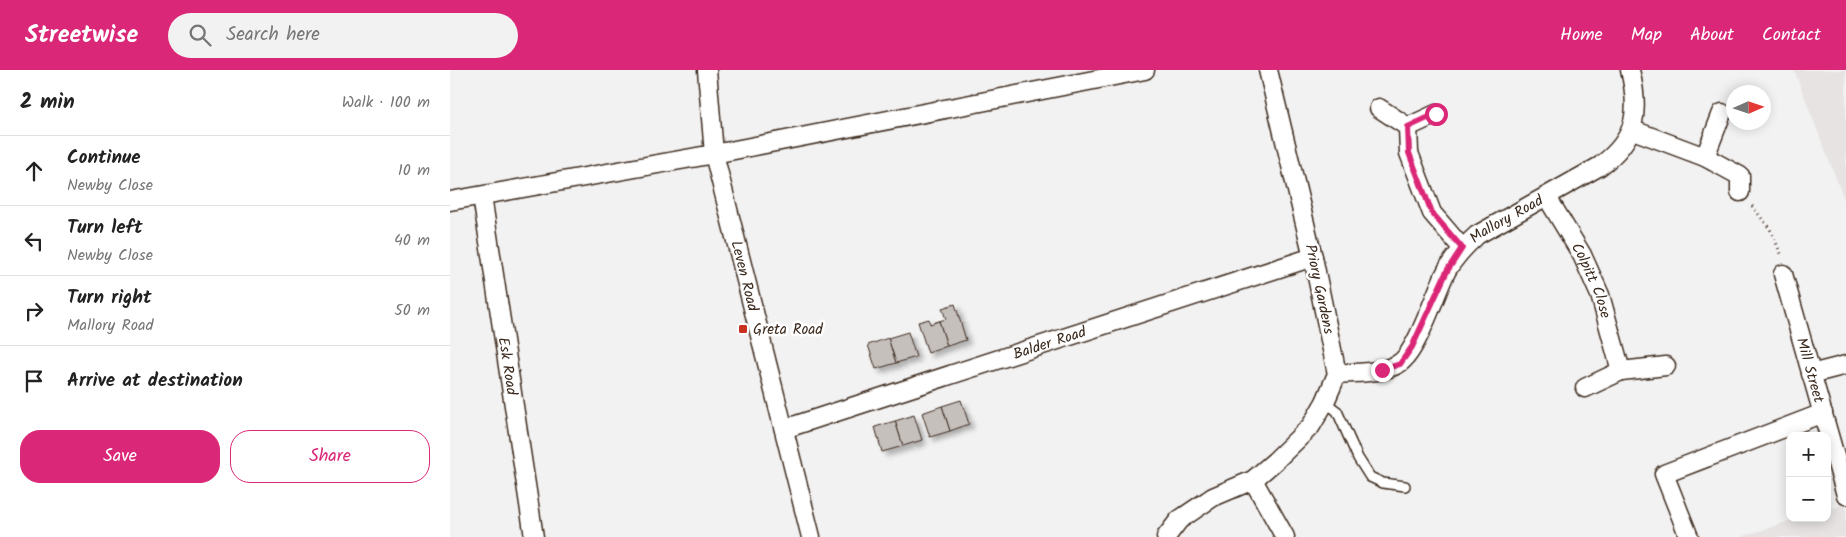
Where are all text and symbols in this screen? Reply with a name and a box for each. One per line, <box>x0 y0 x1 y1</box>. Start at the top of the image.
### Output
search box <box>168 13 518 58</box>
text: Streetwise <box>25 16 138 55</box>
text: Search here <box>226 20 320 50</box>
icon: search <box>186 21 214 49</box>
text: Home <box>1560 21 1603 50</box>
text: Map <box>1631 21 1662 50</box>
text: About <box>1690 21 1734 50</box>
text: Contact <box>1762 21 1821 50</box>
north arrow <box>1726 85 1771 130</box>
text: 2 min <box>20 86 75 119</box>
text: Walk · 100 m <box>342 90 430 115</box>
route start <box>1425 103 1448 126</box>
text: Continue <box>67 143 140 173</box>
icon: ahead <box>20 157 48 185</box>
text: 10 m <box>398 158 430 183</box>
text: Newby Close <box>67 173 153 198</box>
street label: Mallory Road <box>1464 189 1548 250</box>
text: Turn left <box>67 213 142 243</box>
icon: left <box>20 227 48 255</box>
text: 40 m <box>394 228 430 253</box>
street label: Leven Road <box>723 238 765 315</box>
street label: Colpitt Close <box>1564 238 1617 321</box>
street label: Priory Gardens <box>1298 242 1340 337</box>
text: Newby Close <box>67 243 153 268</box>
text: Turn right <box>67 283 152 313</box>
icon: right <box>20 297 48 325</box>
text: 50 m <box>394 298 430 323</box>
text: Mallory Road <box>67 313 154 338</box>
place label: Greta Road <box>753 318 823 342</box>
street label: Balder Road <box>1010 320 1090 367</box>
marker: Greta Road <box>737 323 749 335</box>
street label: Mill Street <box>1789 335 1830 406</box>
street label: Esk Road <box>491 336 523 397</box>
route end <box>1371 359 1394 382</box>
text: Arrive at destination <box>67 366 243 396</box>
icon: arrive <box>20 367 48 395</box>
button: Save <box>20 430 220 483</box>
button: Share <box>230 430 430 483</box>
map controls <box>1786 432 1831 522</box>
button: + <box>1786 432 1831 477</box>
button: − <box>1786 477 1831 522</box>

